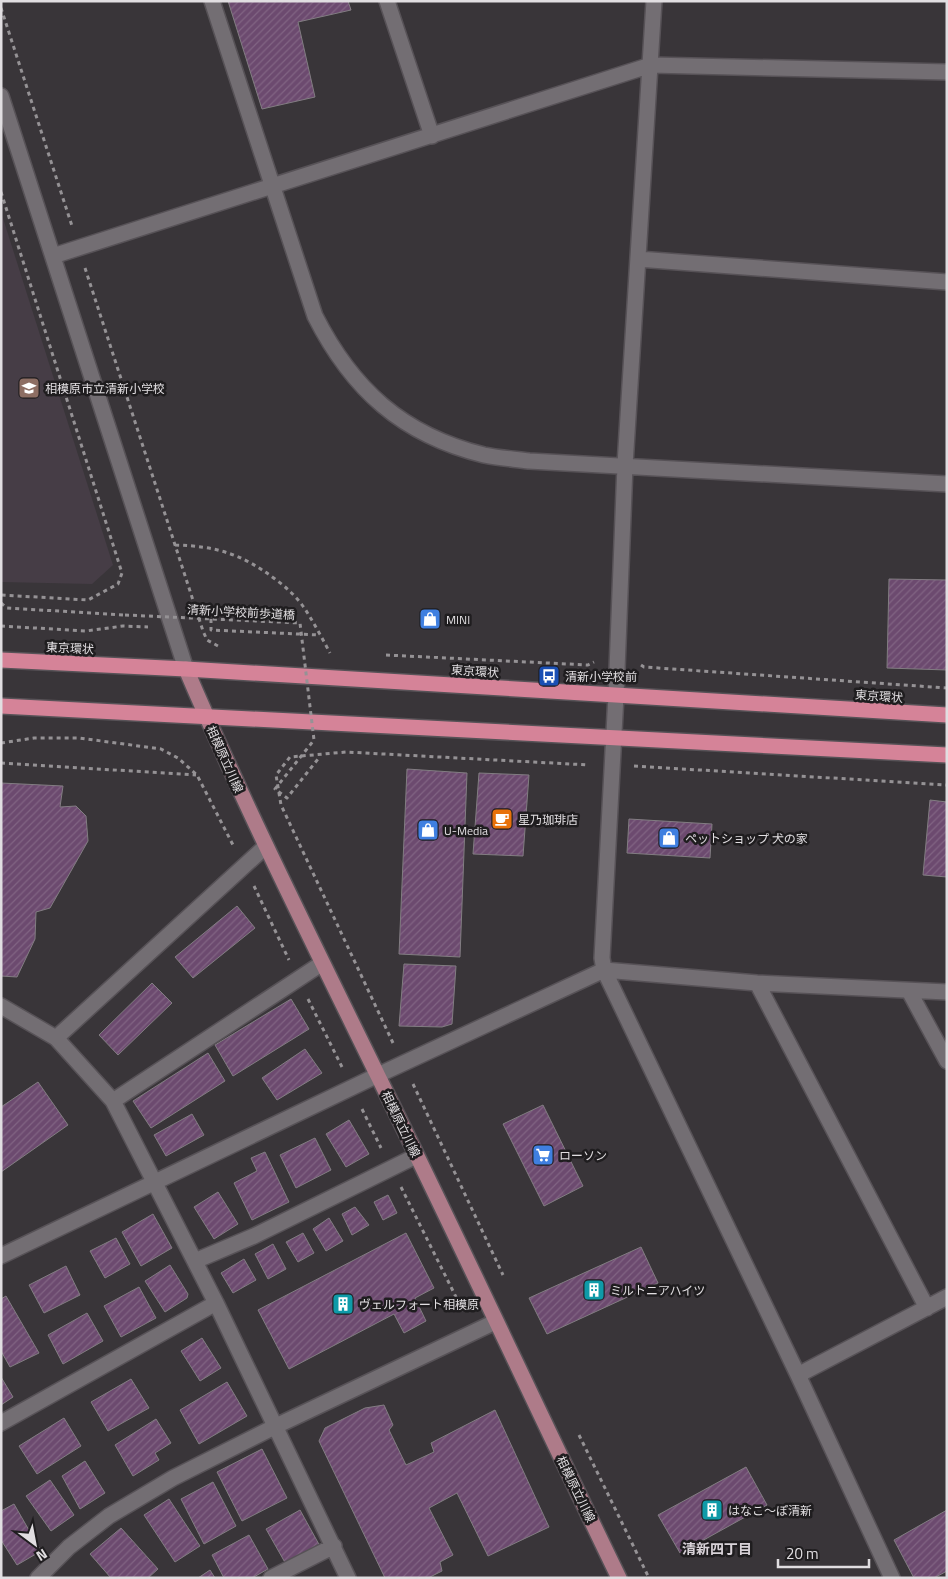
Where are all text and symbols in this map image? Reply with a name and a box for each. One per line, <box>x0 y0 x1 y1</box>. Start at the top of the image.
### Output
school or university icon: 相模原市立清新小学校 <box>17 376 41 400</box>
place label: 相模原市立清新小学校 <box>45 379 165 398</box>
street label: 清新小学校前歩道橋 <box>187 600 295 624</box>
shop icon: MINI <box>418 607 442 631</box>
place label: MINI <box>446 610 470 629</box>
street label: 東京環状 <box>46 637 94 659</box>
street label: 東京環状 <box>450 660 500 682</box>
bus stop icon: 清新小学校前 <box>537 664 561 688</box>
place label: 清新小学校前 <box>565 667 637 686</box>
street label: 東京環状 <box>854 685 904 707</box>
street label: 相模原立川線 <box>202 722 248 796</box>
cafe icon: 星乃珈琲店 <box>490 807 514 831</box>
place label: 星乃珈琲店 <box>518 810 578 829</box>
shop icon: U-Media <box>416 818 440 842</box>
place label: U-Media <box>444 821 488 840</box>
shop icon: ペットショップ 犬の家 <box>657 826 681 850</box>
place label: ペットショップ 犬の家 <box>685 829 808 848</box>
street label: 相模原立川線 <box>377 1087 425 1161</box>
supermarket icon: ローソン <box>531 1143 555 1167</box>
place label: ローソン <box>559 1146 607 1165</box>
building icon: ミルトニアハイツ <box>582 1278 606 1302</box>
place label: ミルトニアハイツ <box>610 1281 705 1300</box>
building icon: ヴェルフォート相模原 <box>331 1292 355 1316</box>
place label: ヴェルフォート相模原 <box>359 1295 479 1314</box>
street label: 相模原立川線 <box>552 1452 600 1526</box>
building icon: はなこ～ぽ清新 <box>700 1498 724 1522</box>
place label: はなこ～ぽ清新 <box>728 1501 812 1520</box>
north arrow <box>10 1519 60 1569</box>
scale bar <box>778 1536 869 1568</box>
district label: 清新四丁目 <box>682 1538 752 1559</box>
text: 20 m <box>786 1542 819 1565</box>
text: N <box>32 1544 52 1567</box>

